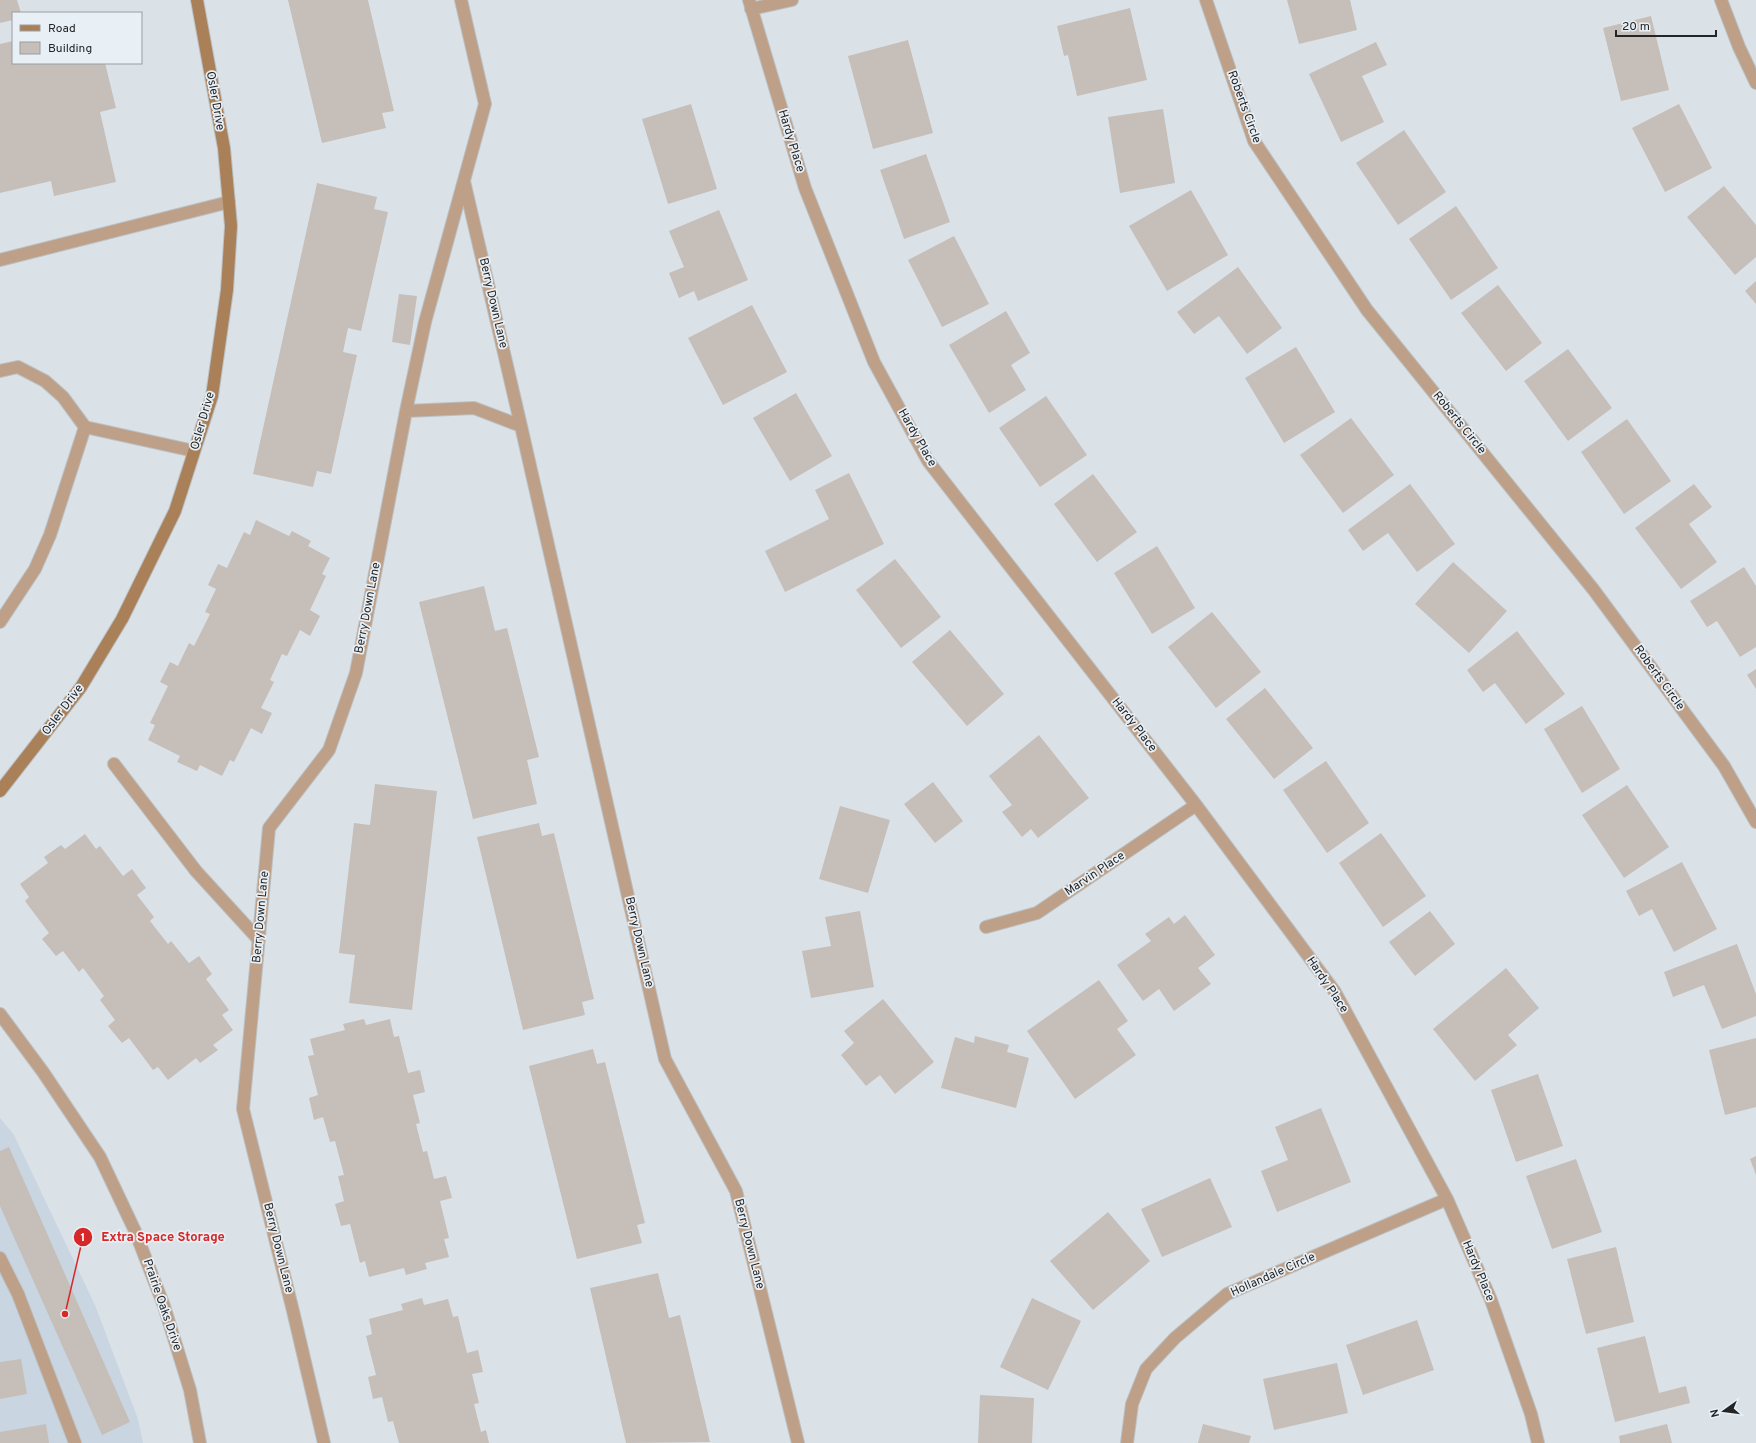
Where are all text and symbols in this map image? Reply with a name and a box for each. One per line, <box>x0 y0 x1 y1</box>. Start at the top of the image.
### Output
legend <box>12 12 142 64</box>
scale bar <box>1616 12 1716 38</box>
text: 20 m <box>1622 19 1650 35</box>
text: Road <box>48 21 76 37</box>
text: Building <box>48 41 92 57</box>
street label: Roberts Circle <box>1223 68 1265 146</box>
street label: Osler Drive <box>202 70 228 132</box>
street label: Hardy Place <box>774 108 808 174</box>
street label: Berry Down Lane <box>475 256 511 350</box>
street label: Roberts Circle <box>1429 388 1489 458</box>
street label: Osler Drive <box>187 390 219 452</box>
street label: Hardy Place <box>894 406 940 470</box>
street label: Berry Down Lane <box>351 561 385 655</box>
street label: Roberts Circle <box>1630 642 1688 714</box>
street label: Osler Drive <box>39 681 87 739</box>
street label: Hardy Place <box>1108 695 1160 755</box>
street label: Marvin Place <box>1062 848 1128 900</box>
street label: Berry Down Lane <box>249 870 273 964</box>
street label: Berry Down Lane <box>621 895 657 989</box>
street label: Hardy Place <box>1302 954 1352 1016</box>
street label: Berry Down Lane <box>730 1197 768 1291</box>
street label: Berry Down Lane <box>259 1201 297 1295</box>
callout: Extra Space Storage <box>73 1224 232 1249</box>
text: 1 <box>81 1230 85 1246</box>
text: Extra Space Storage <box>101 1230 225 1246</box>
street label: Hardy Place <box>1458 1238 1498 1304</box>
street label: Hollandale Circle <box>1228 1249 1318 1301</box>
street label: Prairie Oaks Drive <box>139 1257 185 1353</box>
north arrow <box>1704 1391 1744 1431</box>
text: N <box>1708 1408 1723 1419</box>

